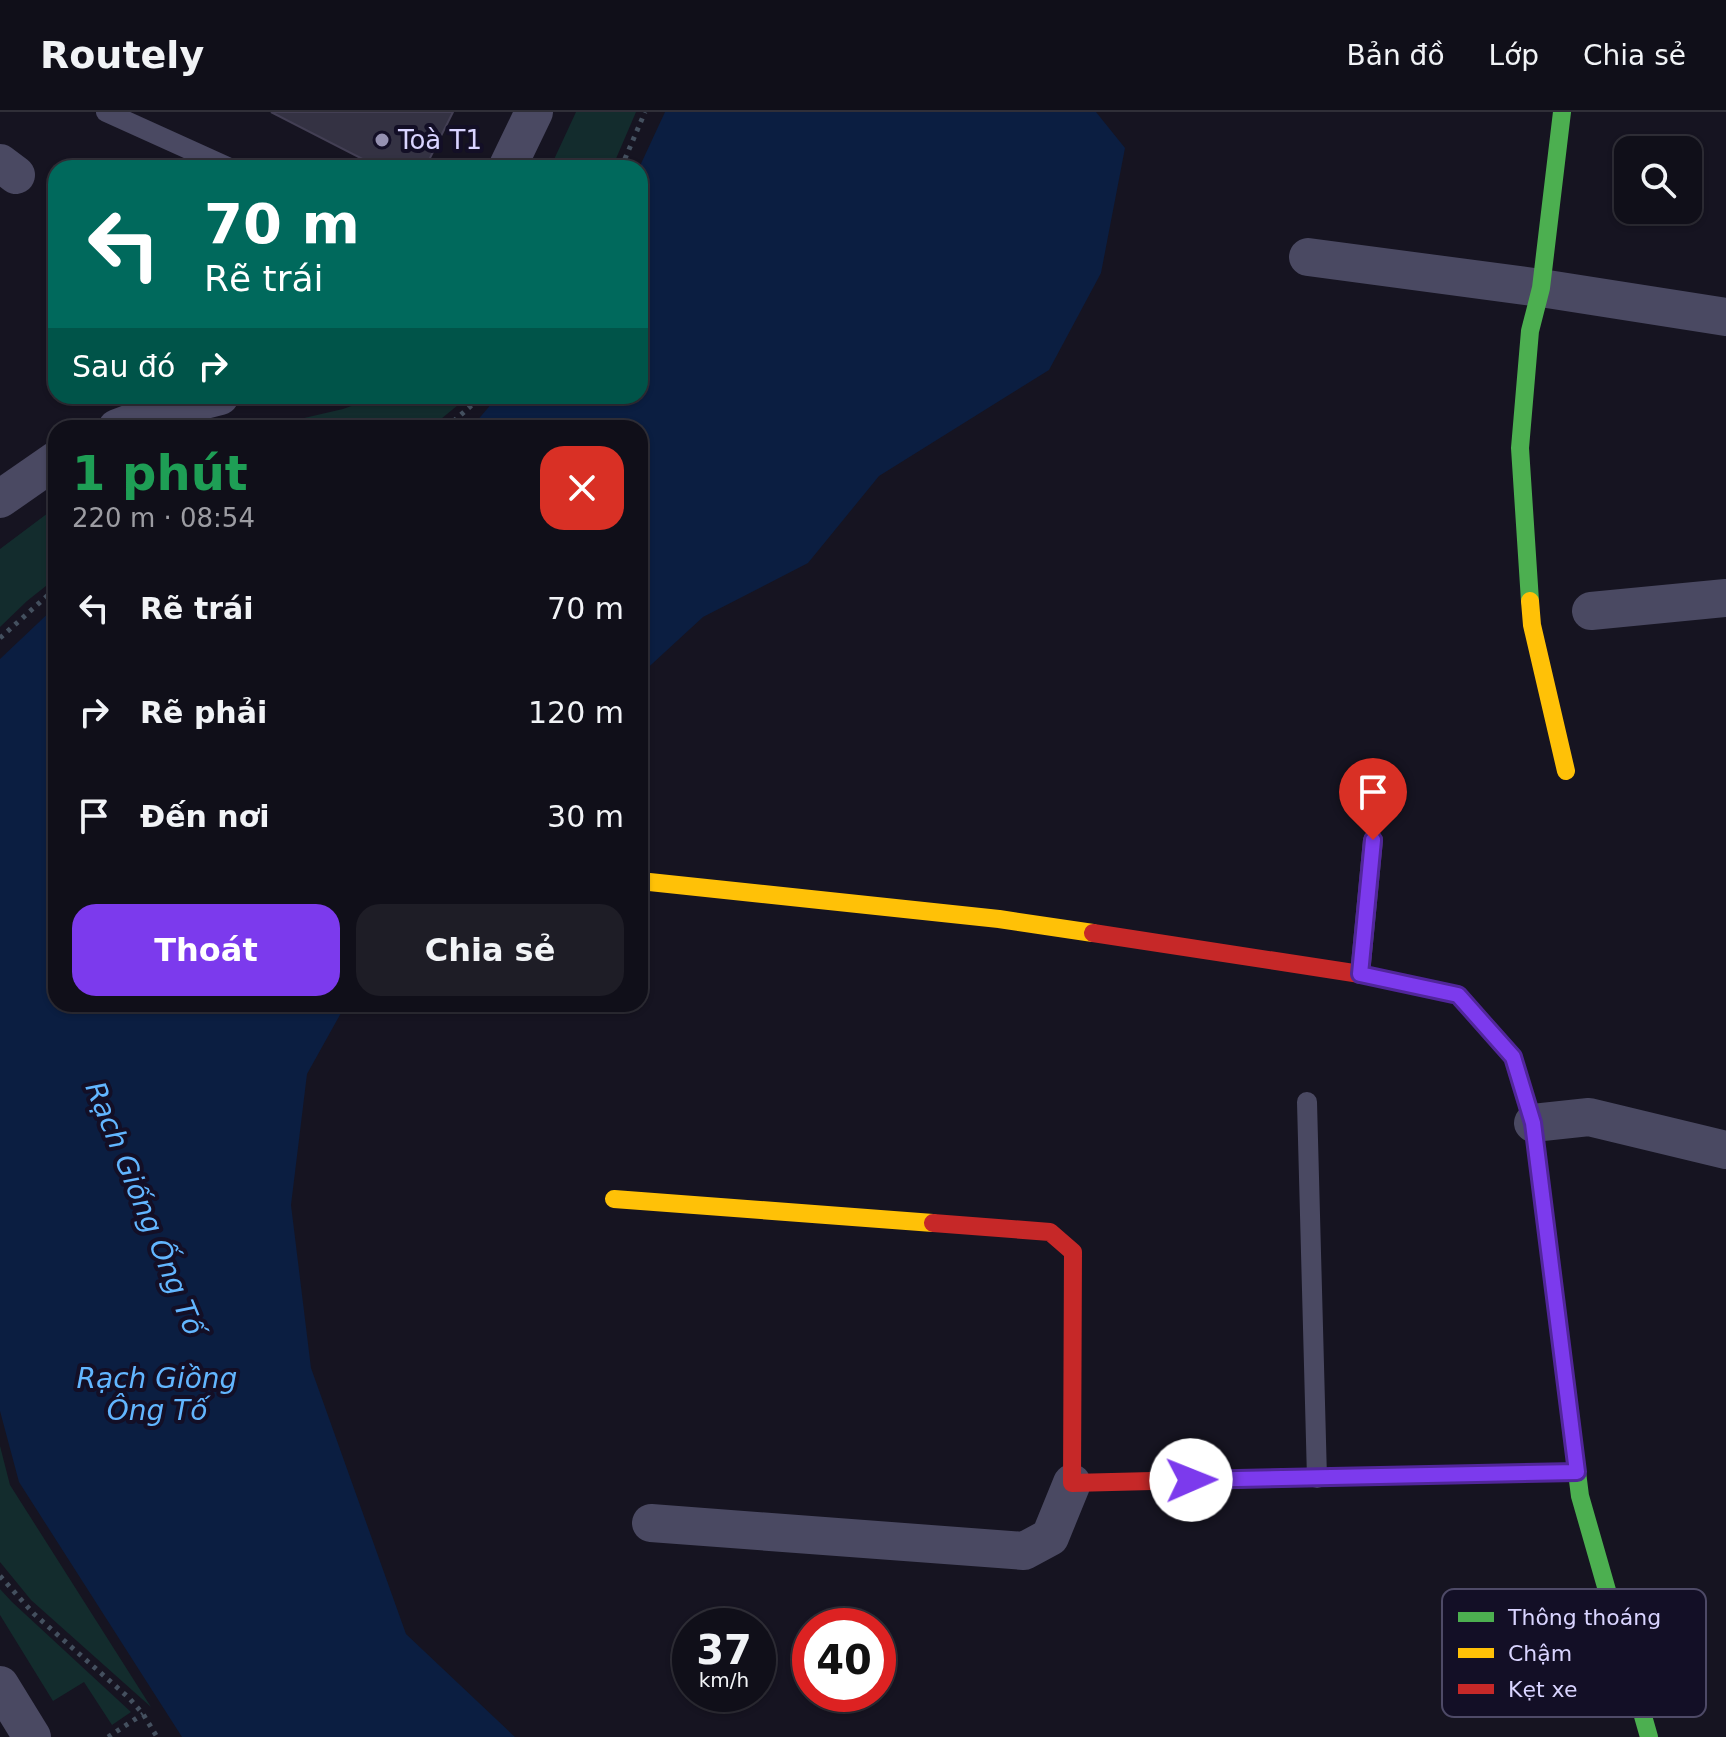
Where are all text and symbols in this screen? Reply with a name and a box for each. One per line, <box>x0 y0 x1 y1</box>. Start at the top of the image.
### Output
text: Routely <box>40 33 204 77</box>
text: Bản đồ <box>1347 39 1445 72</box>
text: Lớp <box>1489 39 1539 72</box>
text: Chia sẻ <box>1583 39 1686 72</box>
place label: Toà T1 <box>397 125 482 155</box>
marker: Toà T1 <box>373 131 391 149</box>
map controls <box>1614 136 1702 224</box>
button: search <box>1614 136 1702 224</box>
text: 70 m <box>204 191 360 256</box>
icon: left <box>72 192 176 296</box>
text: Rẽ trái <box>204 258 324 299</box>
icon: right <box>191 344 235 388</box>
text: Sau đó <box>72 349 175 384</box>
text: 1 phút <box>72 445 248 501</box>
button: close <box>540 446 624 530</box>
text: 220 m · 08:54 <box>72 503 255 533</box>
icon: left <box>72 586 116 630</box>
text: Rẽ trái <box>140 591 254 626</box>
text: 70 m <box>547 591 624 626</box>
icon: right <box>72 690 116 734</box>
text: Rẽ phải <box>140 695 267 730</box>
text: 120 m <box>528 695 624 730</box>
pin <box>1339 758 1407 840</box>
icon: arrive <box>1351 770 1395 814</box>
icon: arrive <box>72 794 116 838</box>
text: Đến nơi <box>140 799 270 834</box>
text: 30 m <box>547 799 624 834</box>
button: Thoát <box>72 904 340 996</box>
button: Chia sẻ <box>356 904 624 996</box>
water label: Rạch Giống Ống Tố <box>79 1075 216 1343</box>
water label: Rạch Giồng Ông Tố <box>77 1362 237 1427</box>
position arrow <box>1149 1438 1233 1522</box>
legend <box>1442 1589 1706 1717</box>
text: Thông thoáng <box>1507 1605 1661 1630</box>
speed limit sign: 40 <box>792 1608 896 1712</box>
text: 37 <box>696 1627 752 1673</box>
text: Chậm <box>1508 1641 1572 1666</box>
text: km/h <box>699 1668 749 1692</box>
text: Kẹt xe <box>1508 1677 1577 1702</box>

